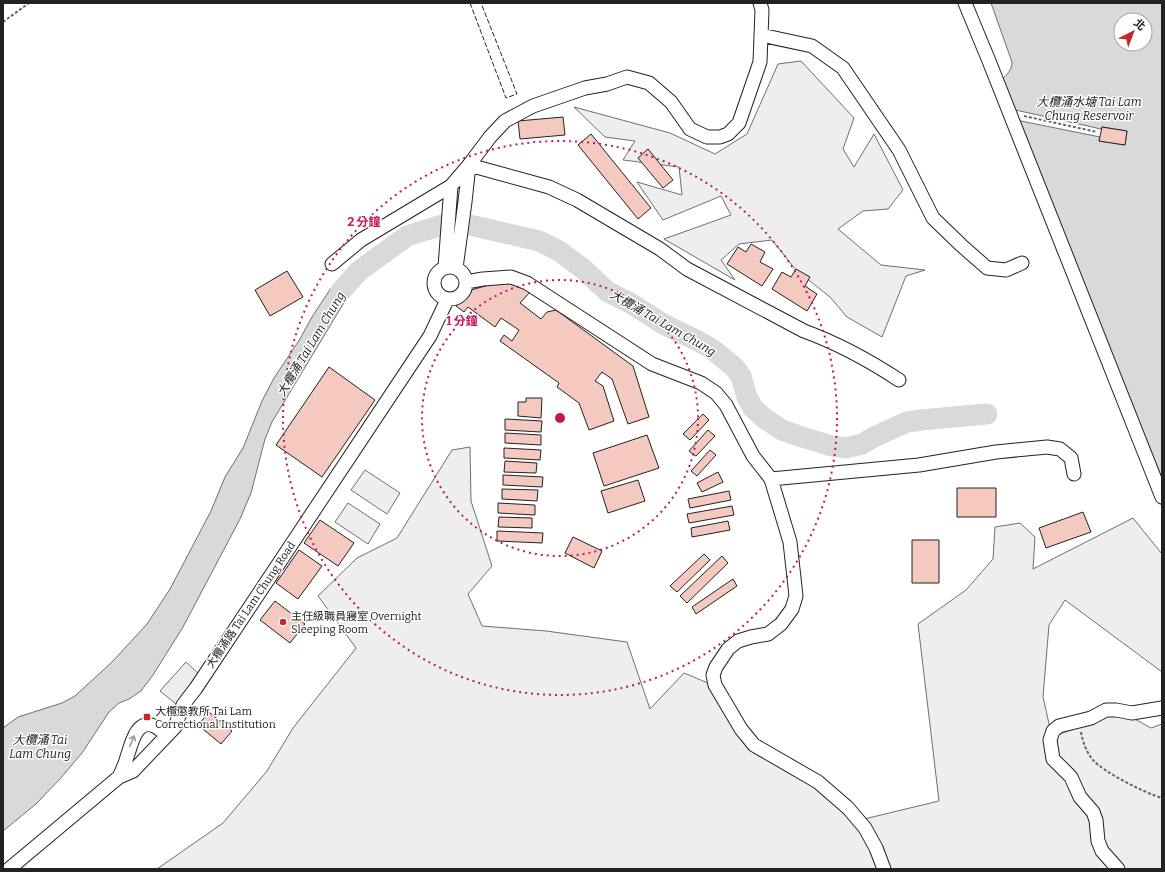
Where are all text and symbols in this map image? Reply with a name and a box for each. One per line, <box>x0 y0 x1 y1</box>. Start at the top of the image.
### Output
north arrow <box>1113 12 1153 52</box>
text: 北 <box>1131 16 1148 33</box>
water label: 大欖涌水塘 Tai Lam Chung Reservoir <box>1036 95 1142 123</box>
text: 2 分鐘 <box>348 215 380 229</box>
water label: 大欖涌 Tai Lam Chung <box>608 287 718 359</box>
water label: 大欖涌 Tai Lam Chung <box>274 289 348 399</box>
text: 1 分鐘 <box>446 314 478 328</box>
centre of rings <box>553 411 567 425</box>
street label: 大欖涌路 Tai Lam Chung Road <box>204 539 299 671</box>
place label: 主任級職員寢室 Overnight Sleeping Room <box>291 610 422 636</box>
marker: 主任級職員寢室 Overnight Sleeping Room <box>278 617 288 627</box>
place label: 大欖懲教所 Tai Lam Correctional Institution <box>155 705 276 731</box>
marker: 大欖懲教所 Tai Lam Correctional Institution <box>142 712 152 722</box>
water label: 大欖涌 Tai Lam Chung <box>9 733 71 761</box>
one-way arrow <box>129 735 137 747</box>

